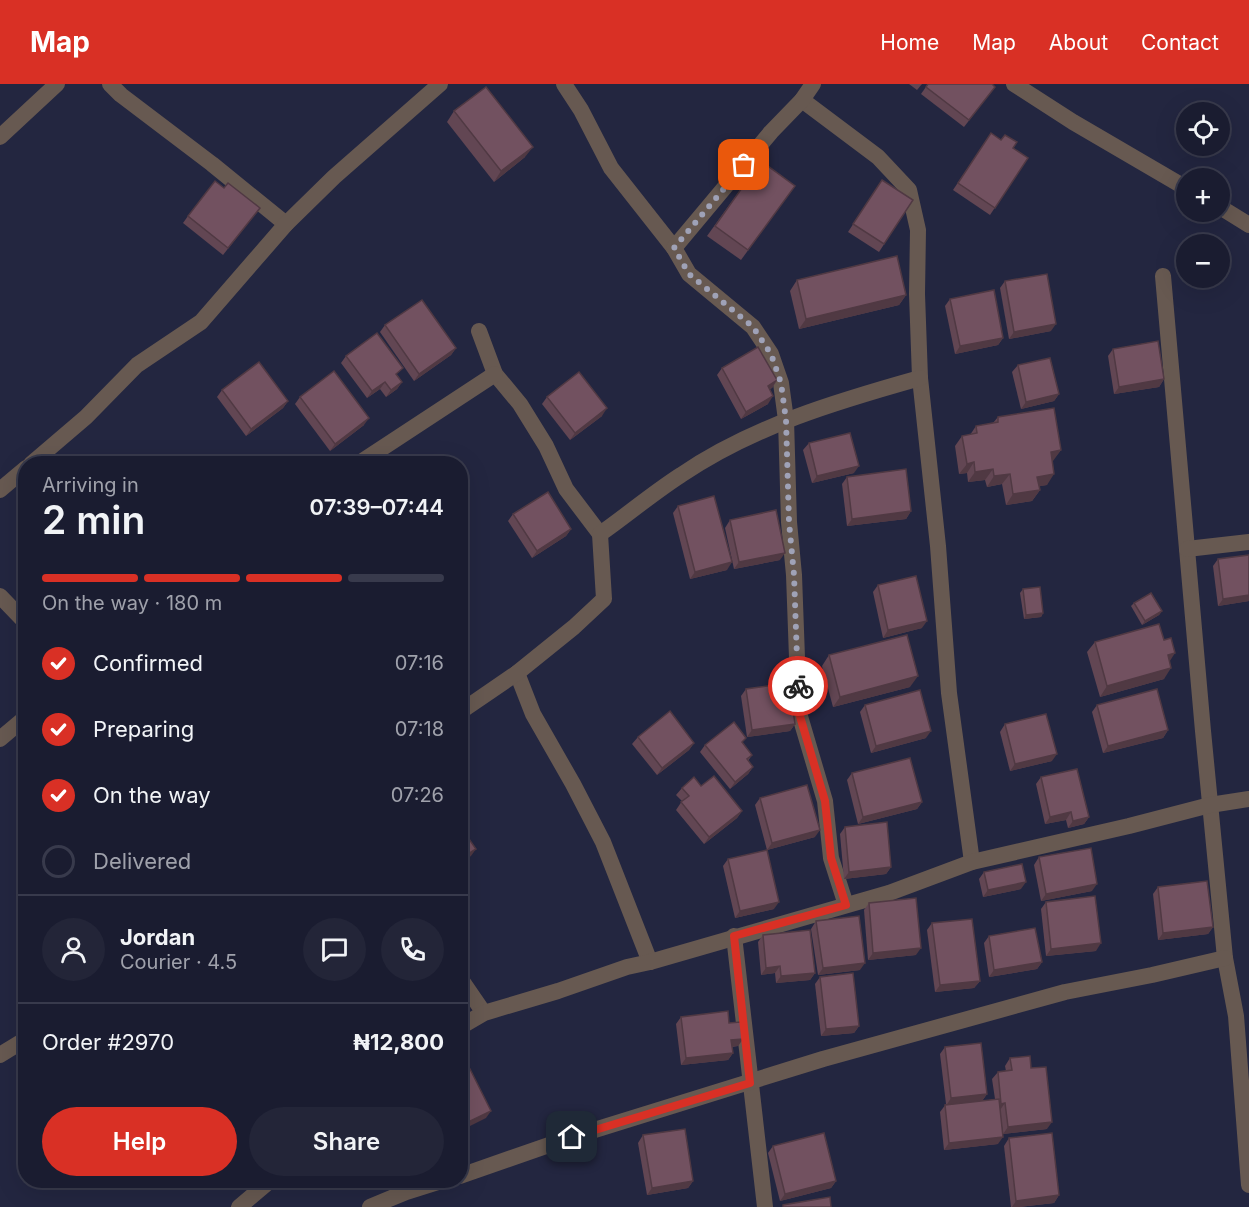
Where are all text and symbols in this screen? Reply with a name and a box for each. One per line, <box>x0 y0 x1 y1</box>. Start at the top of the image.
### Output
text: Map <box>30 25 90 59</box>
text: Home <box>880 30 939 55</box>
text: Map <box>972 30 1016 55</box>
text: About <box>1049 30 1108 55</box>
text: Contact <box>1141 30 1219 55</box>
map controls <box>1176 102 1230 288</box>
button: locate <box>1176 102 1230 156</box>
pin <box>718 139 769 190</box>
icon: bag <box>727 148 760 181</box>
button: + <box>1176 168 1230 222</box>
button: − <box>1176 234 1230 288</box>
text: Arriving in <box>42 473 139 497</box>
text: 07:39–07:44 <box>310 494 444 520</box>
text: 2 min <box>42 496 145 543</box>
text: On the way · 180 m <box>42 591 222 615</box>
icon: check <box>42 647 75 680</box>
text: Confirmed <box>93 650 203 676</box>
text: 07:16 <box>395 651 444 675</box>
courier <box>768 656 828 716</box>
icon: bike <box>782 670 815 703</box>
icon: check <box>42 713 75 746</box>
text: Preparing <box>93 716 194 742</box>
text: 07:18 <box>395 717 444 741</box>
icon: check <box>42 779 75 812</box>
text: On the way <box>93 782 211 808</box>
text: 07:26 <box>391 783 444 807</box>
text: Delivered <box>93 848 191 874</box>
button: person <box>42 918 105 981</box>
button: chat <box>303 918 366 981</box>
button: phone <box>381 918 444 981</box>
text: Jordan <box>120 924 195 950</box>
text: Courier · 4.5 <box>120 950 237 974</box>
text: Order #2970 <box>42 1029 174 1055</box>
text: ₦12,800 <box>353 1029 444 1055</box>
button: Help <box>42 1107 237 1176</box>
button: Share <box>249 1107 444 1176</box>
pin <box>546 1111 597 1162</box>
icon: home <box>555 1120 588 1153</box>

